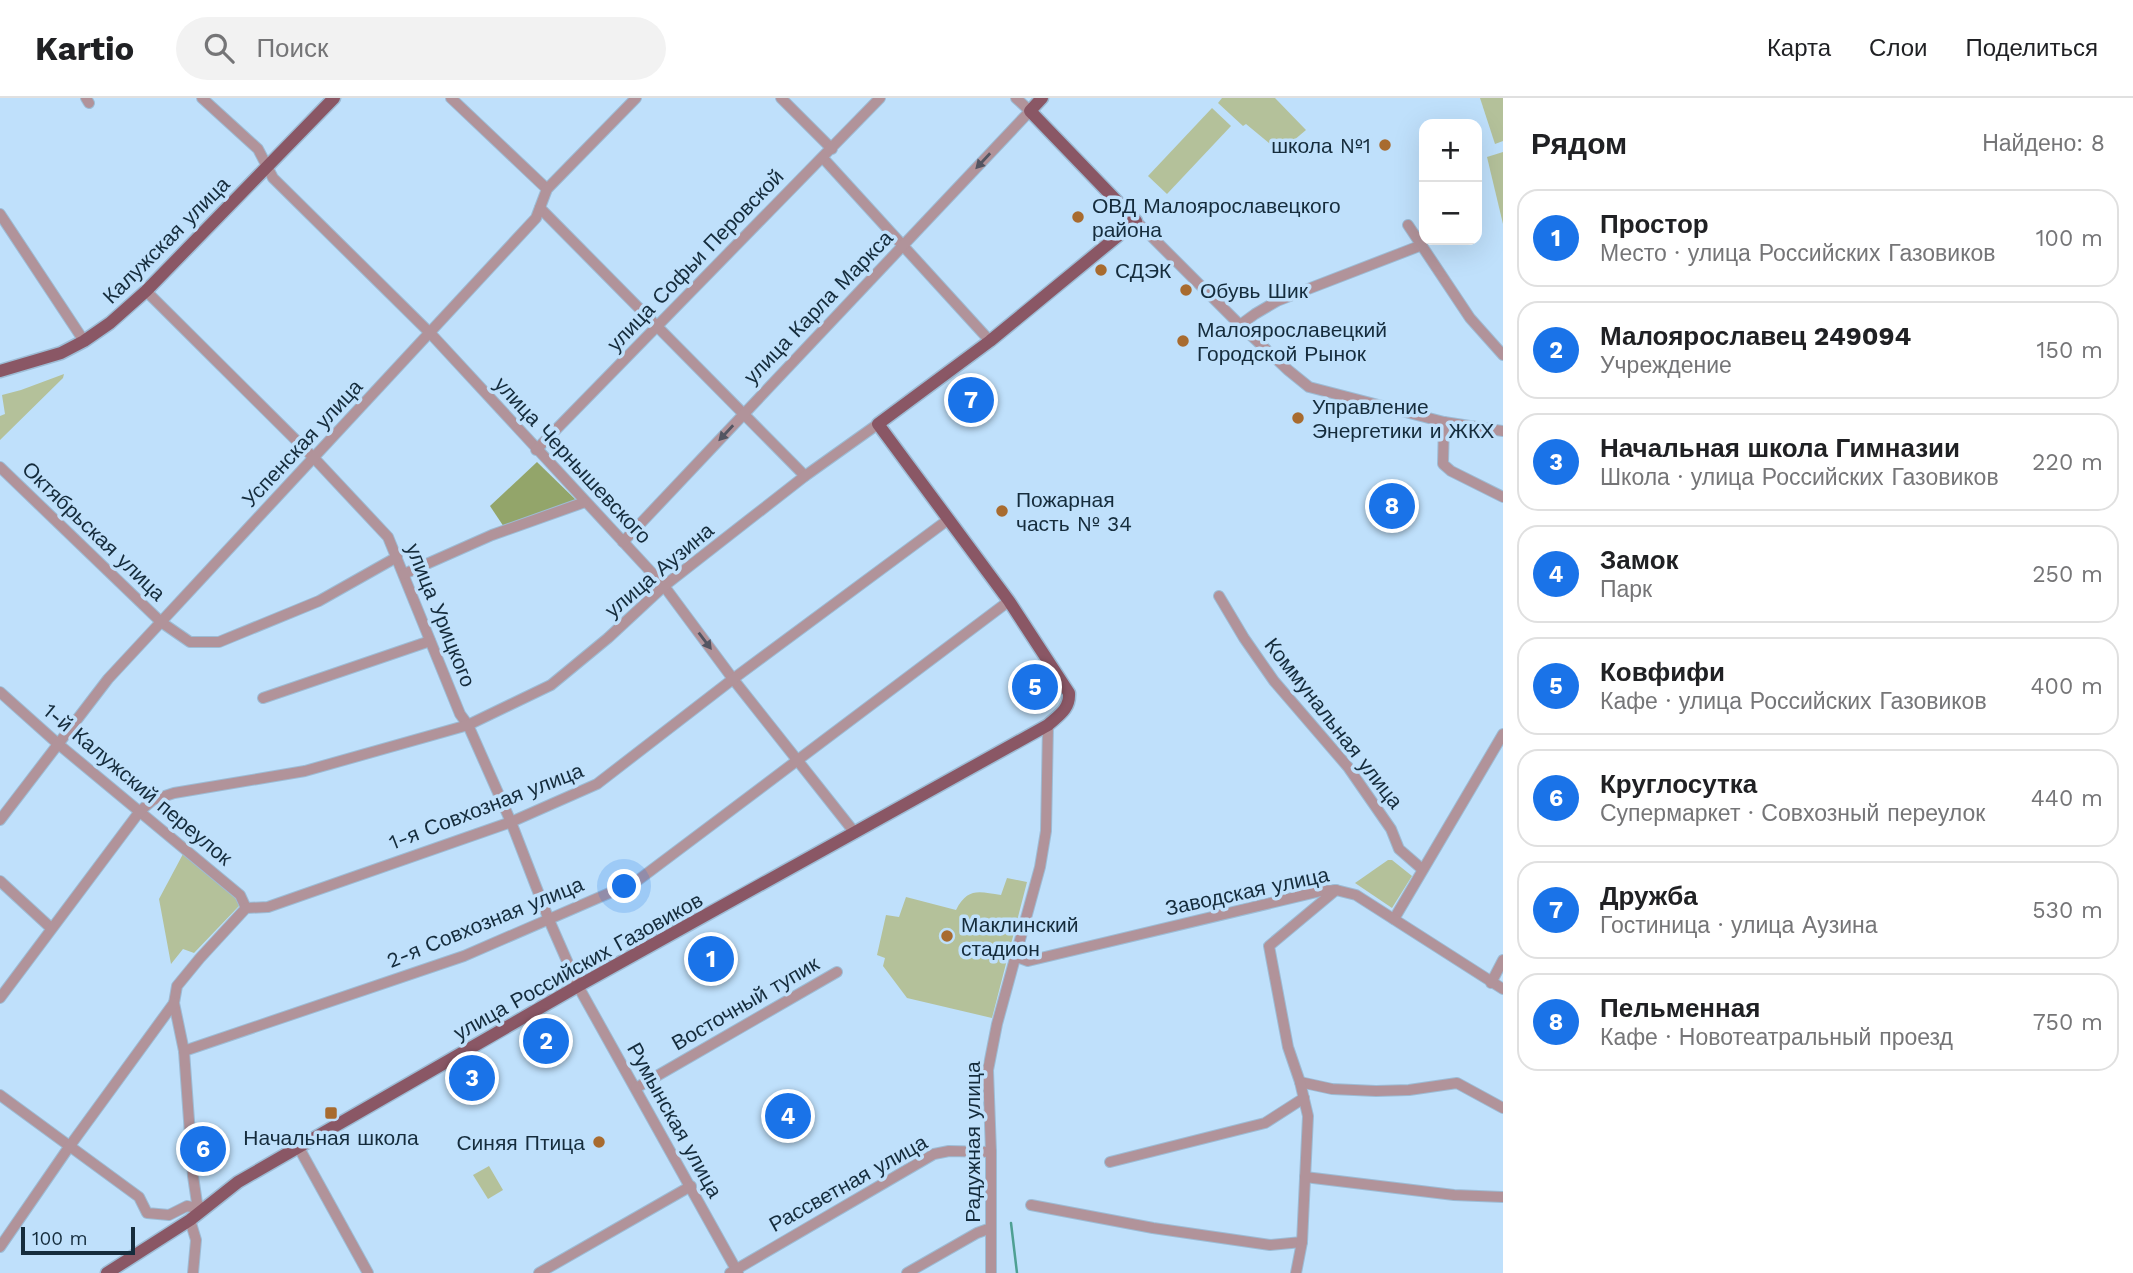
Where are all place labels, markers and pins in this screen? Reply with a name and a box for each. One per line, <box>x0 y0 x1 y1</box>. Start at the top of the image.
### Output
place label: школа №1 <box>1271 133 1371 158</box>
marker: школа №1 <box>1377 137 1393 153</box>
place label: ОВД Малоярославецкого района <box>1092 193 1341 242</box>
marker: ОВД Малоярославецкого района <box>1070 209 1086 225</box>
place label: СДЭК <box>1115 258 1172 283</box>
marker: СДЭК <box>1093 262 1109 278</box>
place label: Обувь Шик <box>1200 278 1309 303</box>
marker: Обувь Шик <box>1178 282 1194 298</box>
place label: Малоярославецкий Городской Рынок <box>1197 317 1387 366</box>
marker: Малоярославецкий Городской Рынок <box>1175 333 1191 349</box>
pin: 7 <box>948 374 994 426</box>
place label: Управление Энергетики и ЖКХ <box>1312 394 1494 443</box>
marker: Управление Энергетики и ЖКХ <box>1290 410 1306 426</box>
pin: 8 <box>1369 480 1415 532</box>
place label: Пожарная часть № 34 <box>1016 487 1132 536</box>
marker: Пожарная часть № 34 <box>994 503 1010 519</box>
pin: 5 <box>1012 661 1058 713</box>
place label: Маклинский стадион <box>961 912 1079 961</box>
marker: Маклинский стадион <box>939 928 955 944</box>
pin: 1 <box>688 933 734 985</box>
pin: 2 <box>523 1015 569 1067</box>
pin: 3 <box>449 1052 495 1104</box>
pin: 4 <box>765 1090 811 1142</box>
marker: Начальная школа <box>323 1105 339 1121</box>
pin: 6 <box>180 1123 226 1175</box>
place label: Начальная школа <box>243 1125 419 1150</box>
place label: Синяя Птица <box>456 1130 585 1155</box>
marker: Синяя Птица <box>591 1134 607 1150</box>

